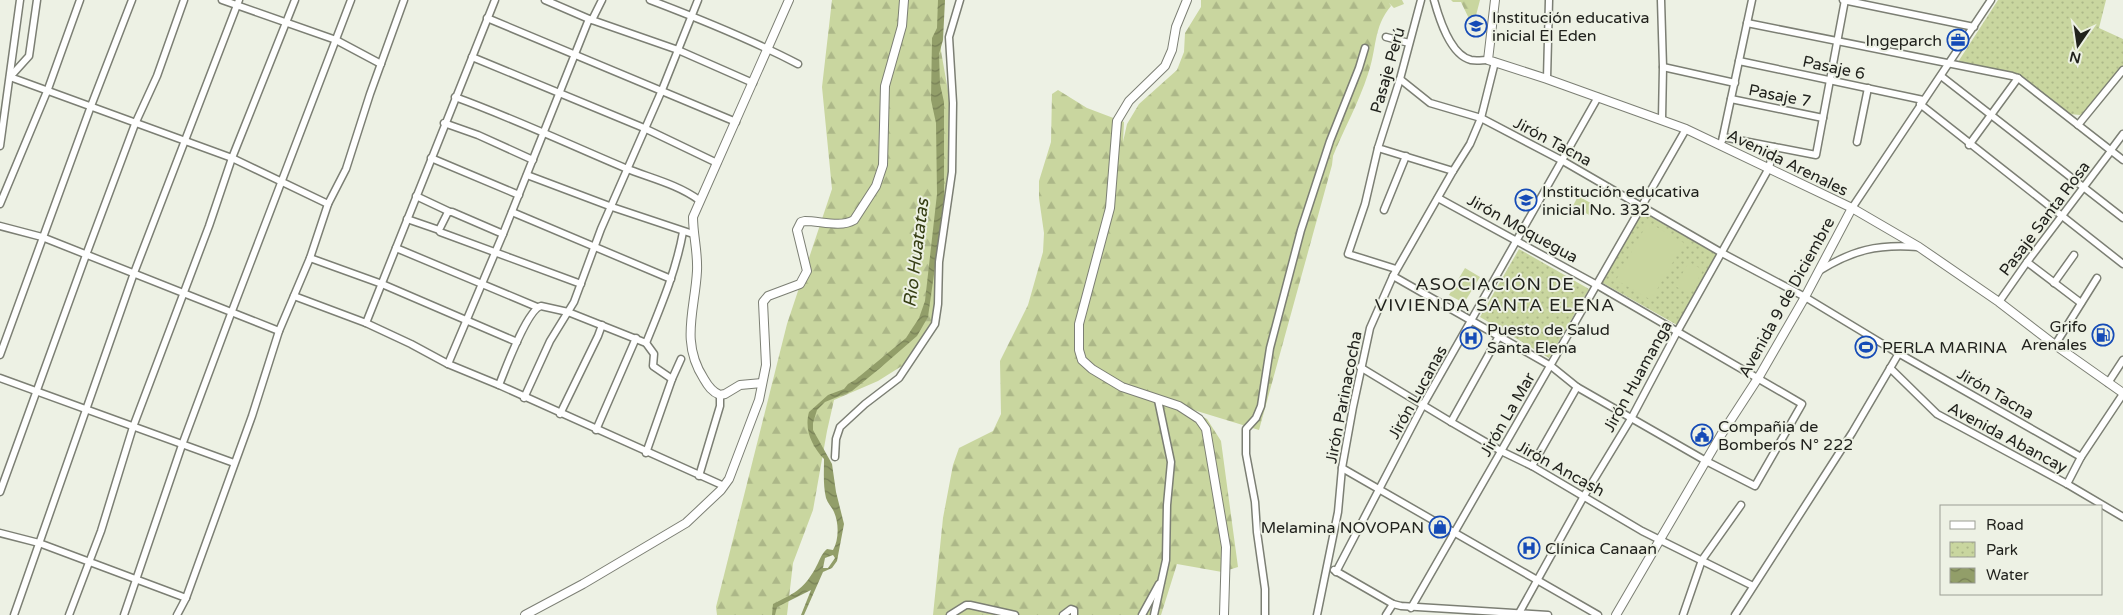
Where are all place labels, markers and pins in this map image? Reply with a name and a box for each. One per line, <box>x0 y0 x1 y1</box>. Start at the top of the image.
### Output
place label: Institución educativa inicial El Eden <box>1492 8 1650 46</box>
school or university icon: Institución educativa inicial El Eden <box>1464 14 1488 38</box>
office icon: Ingeparch <box>1946 28 1970 52</box>
place label: Ingeparch <box>1865 31 1942 51</box>
place label: Institución educativa inicial No. 332 <box>1542 182 1700 220</box>
school or university icon: Institución educativa inicial No. 332 <box>1514 188 1538 212</box>
place label: Grifo Arenales <box>2021 317 2087 355</box>
place label: Puesto de Salud Santa Elena <box>1487 320 1610 358</box>
fuel station icon: Grifo Arenales <box>2091 323 2115 347</box>
hospital icon: Puesto de Salud Santa Elena <box>1459 326 1483 350</box>
sports icon: PERLA MARINA <box>1854 335 1878 359</box>
place label: PERLA MARINA <box>1882 338 2008 358</box>
place label: Compañia de Bomberos N° 222 <box>1718 417 1853 455</box>
public building icon: Compañia de Bomberos N° 222 <box>1690 423 1714 447</box>
shop icon: Melamina NOVOPAN <box>1428 515 1452 539</box>
place label: Melamina NOVOPAN <box>1261 518 1424 538</box>
hospital icon: Clínica Canaan <box>1517 536 1541 560</box>
place label: Clínica Canaan <box>1545 539 1657 559</box>

